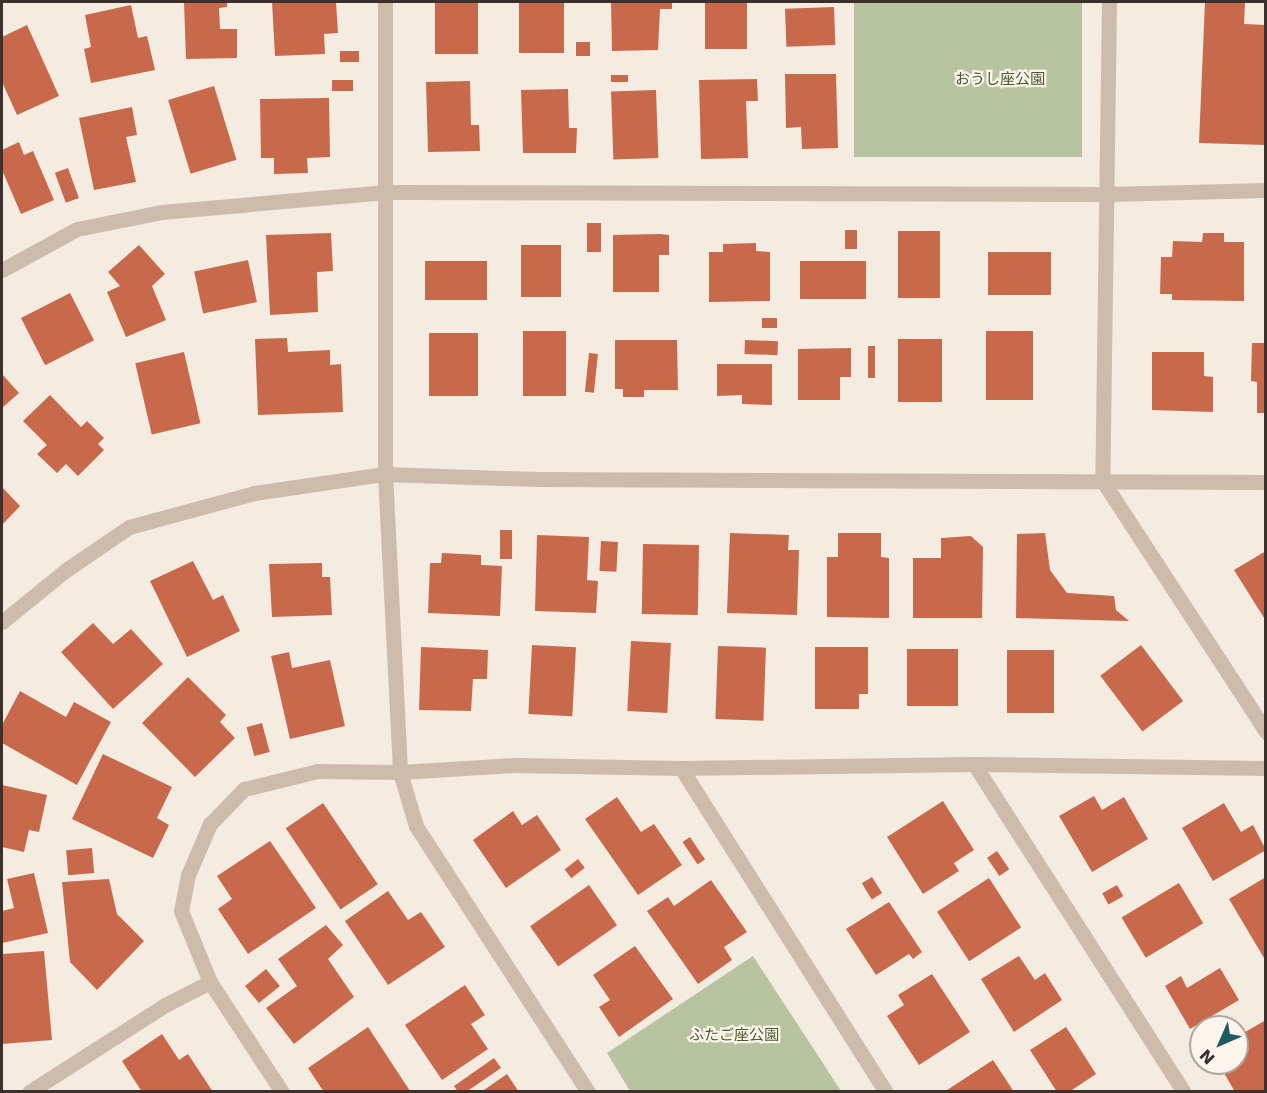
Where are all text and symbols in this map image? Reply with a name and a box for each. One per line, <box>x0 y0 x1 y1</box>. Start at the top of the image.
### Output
park label: おうし座公園 <box>955 71 1045 89</box>
north arrow <box>1189 1015 1249 1075</box>
park label: ふたご座公園 <box>689 1027 779 1045</box>
text: N <box>1196 1045 1219 1068</box>

